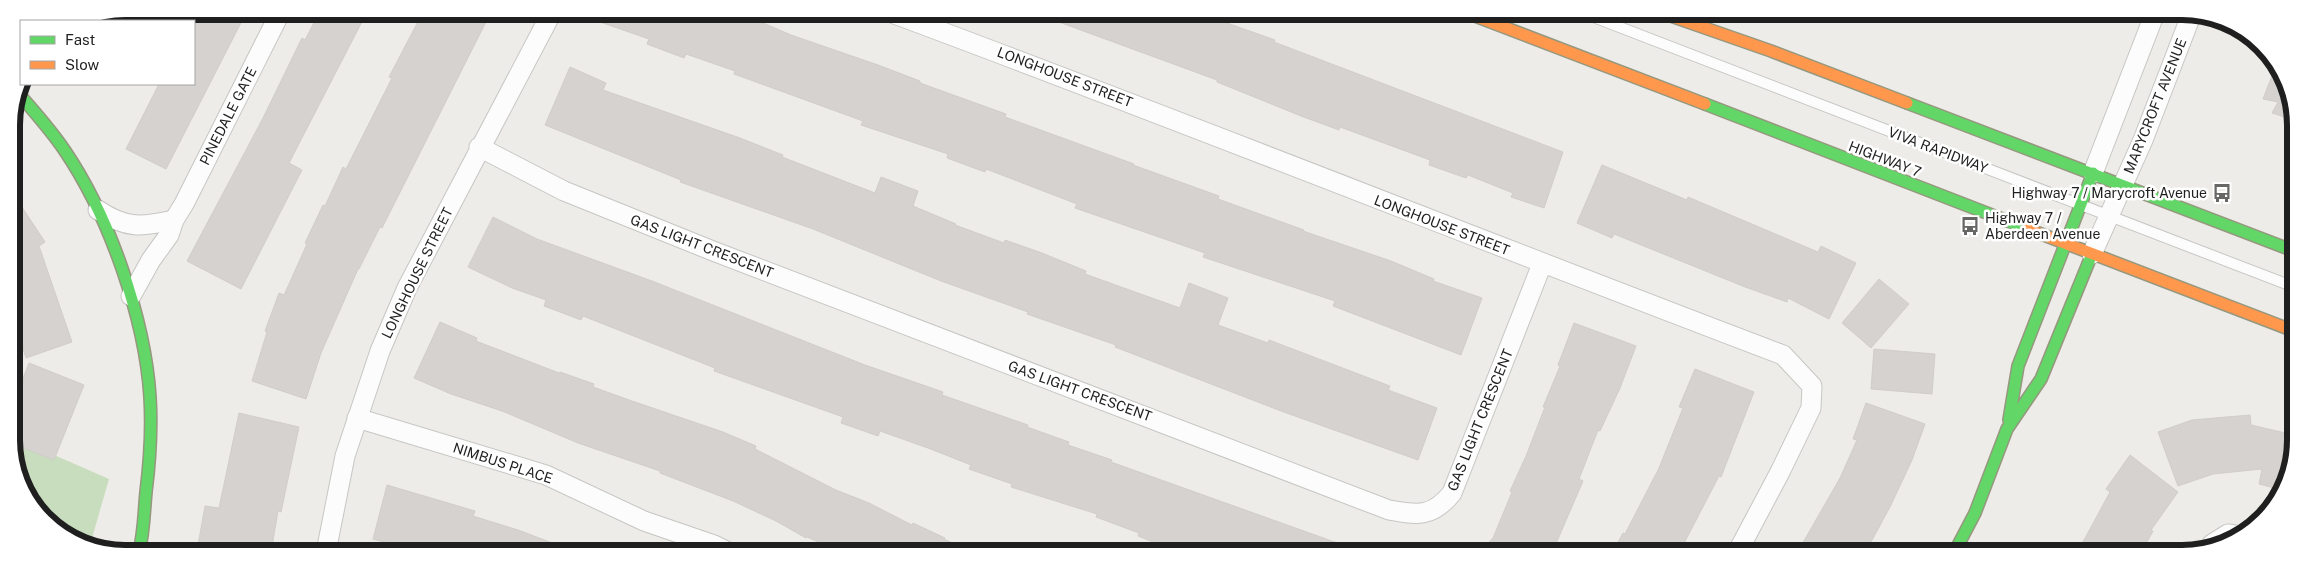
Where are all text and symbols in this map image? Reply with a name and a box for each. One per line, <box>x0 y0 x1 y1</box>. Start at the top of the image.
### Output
legend <box>20 20 195 85</box>
text: Fast <box>65 31 95 48</box>
street label: MARYCROFT AVENUE <box>2120 36 2190 176</box>
street label: LONGHOUSE STREET <box>995 44 1135 110</box>
text: Slow <box>65 56 100 73</box>
street label: PINEDALE GATE <box>196 64 260 168</box>
street label: VIVA RAPIDWAY <box>1886 124 1991 177</box>
street label: HIGHWAY 7 <box>1846 138 1924 180</box>
bus stop icon: Highway 7 / Marycroft Avenue <box>2211 182 2233 204</box>
place label: Highway 7 / Marycroft Avenue <box>2011 185 2207 201</box>
street label: LONGHOUSE STREET <box>1372 192 1512 258</box>
street label: LONGHOUSE STREET <box>378 205 456 341</box>
place label: Highway 7 / Aberdeen Avenue <box>1985 210 2100 242</box>
street label: GAS LIGHT CRESCENT <box>628 211 776 281</box>
bus stop icon: Highway 7 / Aberdeen Avenue <box>1959 215 1981 237</box>
street label: GAS LIGHT CRESCENT <box>1444 347 1516 493</box>
street label: GAS LIGHT CRESCENT <box>1006 358 1154 424</box>
street label: NIMBUS PLACE <box>451 439 555 487</box>

